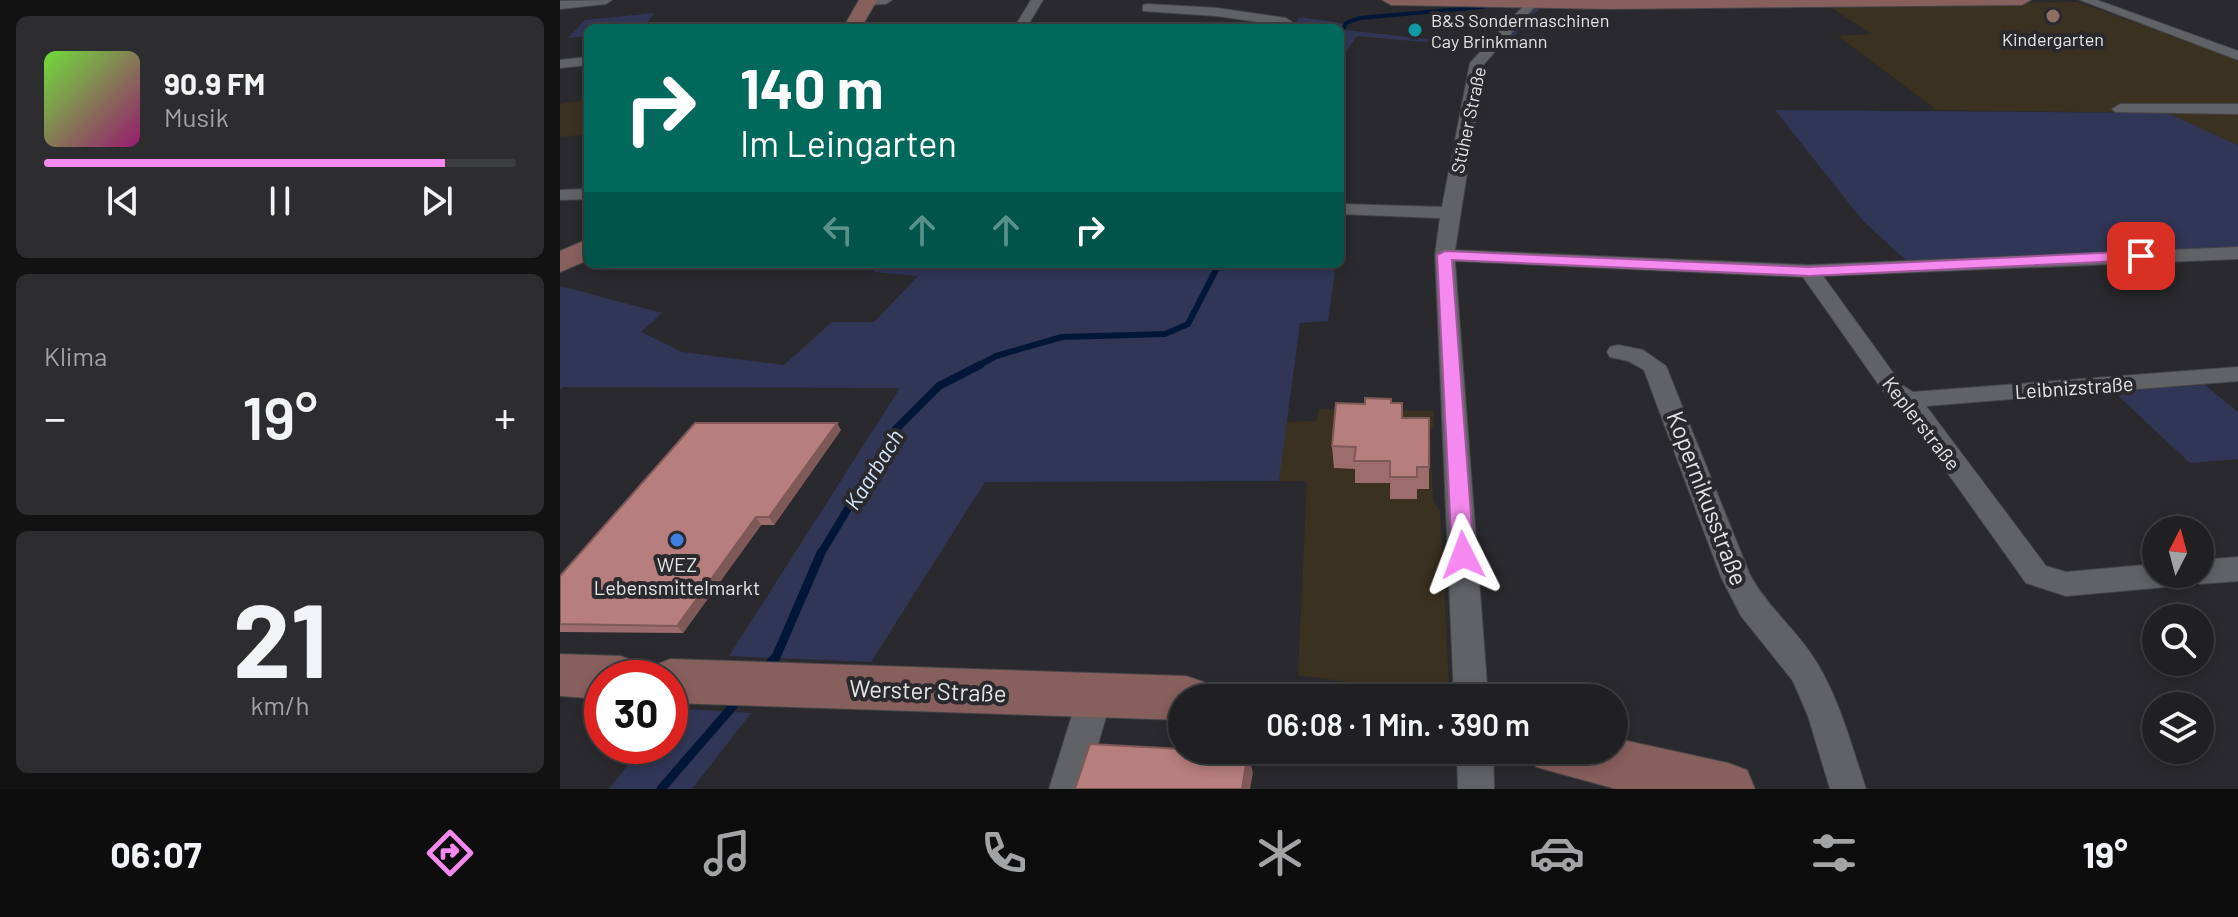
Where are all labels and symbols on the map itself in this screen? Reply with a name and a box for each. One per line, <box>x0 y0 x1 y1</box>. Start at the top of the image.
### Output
marker: Kindergarten <box>2044 7 2062 25</box>
place label: B&S Sondermaschinen Cay Brinkmann <box>1431 9 1609 52</box>
marker: B&S Sondermaschinen Cay Brinkmann <box>1406 21 1424 39</box>
place label: Kindergarten <box>2002 28 2104 50</box>
street label: Stüher Straße <box>1446 65 1490 175</box>
pin <box>2107 222 2175 290</box>
street label: Keplerstraße <box>1878 371 1966 475</box>
street label: Leibnizstraße <box>2014 371 2134 403</box>
street label: Kopernikusstraße <box>1661 407 1755 589</box>
water label: Kaarbach <box>838 424 908 514</box>
position arrow <box>1421 513 1505 597</box>
north arrow <box>2142 516 2214 588</box>
marker: WEZ Lebensmittelmarkt <box>668 531 686 549</box>
place label: WEZ Lebensmittelmarkt <box>594 552 760 599</box>
speed limit sign: 30 <box>584 660 688 764</box>
street label: Werster Straße <box>849 673 1007 707</box>

